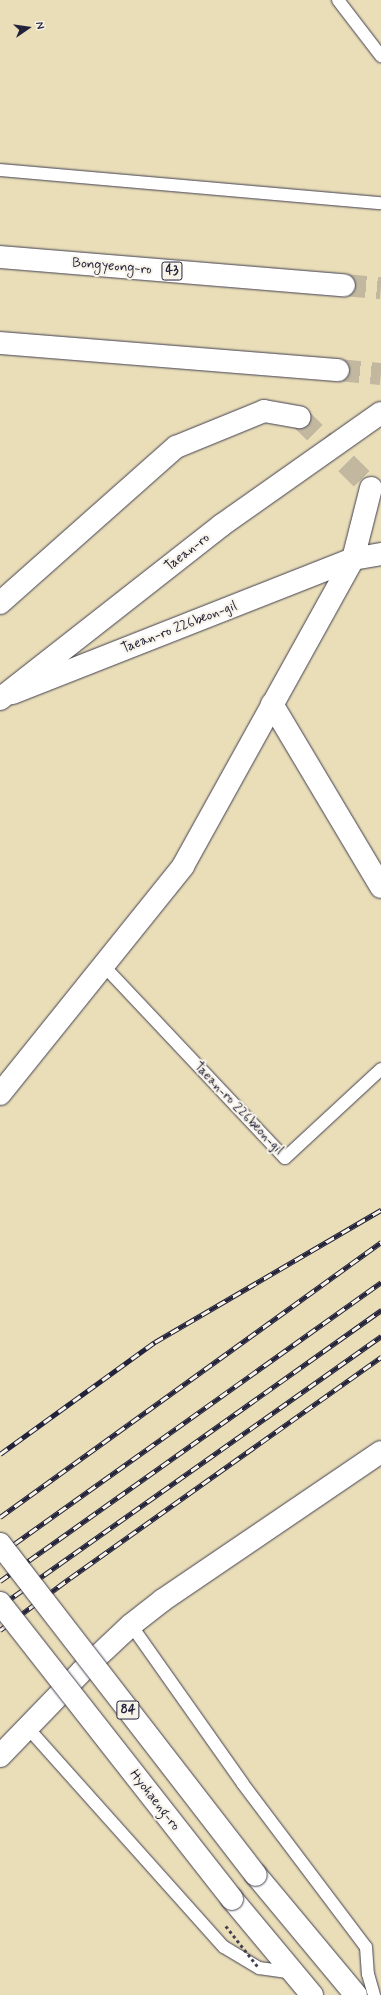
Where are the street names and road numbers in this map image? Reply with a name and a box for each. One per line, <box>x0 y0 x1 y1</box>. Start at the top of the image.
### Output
street label: Bongyeong-ro <box>71 254 153 278</box>
road number: 43 <box>161 260 183 282</box>
street label: Taean-ro <box>161 529 213 575</box>
street label: Taean-ro 226beon-gil <box>119 597 239 657</box>
street label: Taean-ro 226beon-gil <box>190 1058 288 1158</box>
road number: 84 <box>116 1699 140 1721</box>
street label: Hyohaeng-ro <box>126 1766 184 1834</box>

